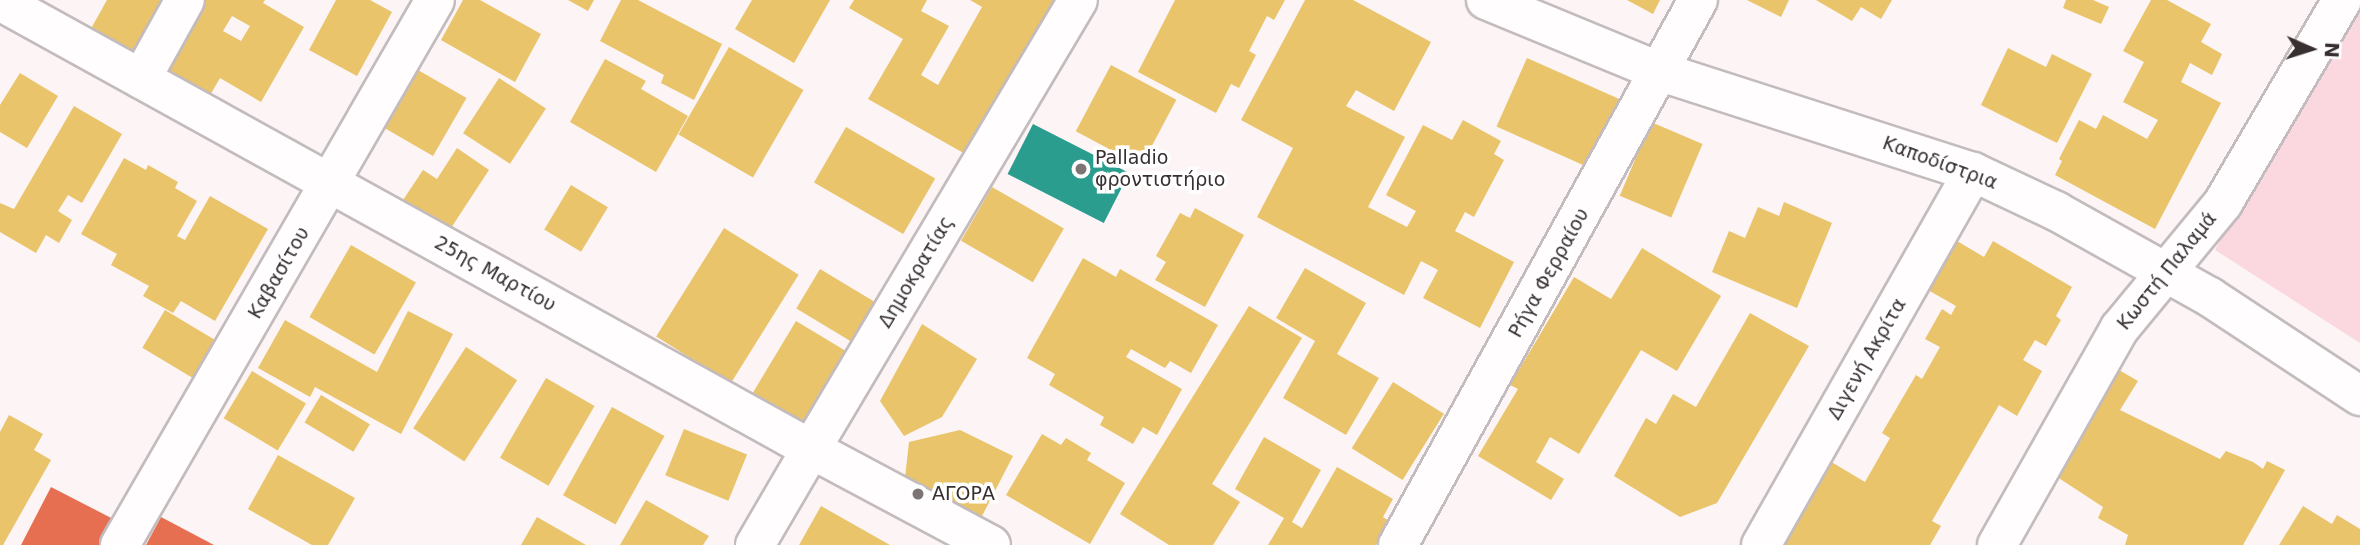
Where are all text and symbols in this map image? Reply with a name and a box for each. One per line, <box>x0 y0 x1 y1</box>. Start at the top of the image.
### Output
north arrow <box>2276 14 2346 84</box>
text: N <box>2321 42 2343 59</box>
street label: Καποδίστρια <box>1879 132 2001 194</box>
place label: Palladio φροντιστήριο <box>1095 147 1225 191</box>
marker: Palladio φροντιστήριο <box>1073 161 1089 177</box>
street label: Ρήγα Φερραίου <box>1504 204 1594 342</box>
street label: Κωστή Παλαμά <box>2112 207 2222 335</box>
street label: Δημοκρατίας <box>874 212 958 332</box>
street label: Καβασίτου <box>244 223 314 323</box>
street label: 25ης Μαρτίου <box>430 231 560 317</box>
street label: Διγενή Ακρίτα <box>1823 294 1911 424</box>
place label: ΑΓΟΡΑ <box>932 483 995 505</box>
marker: ΑΓΟΡΑ <box>910 486 926 502</box>

